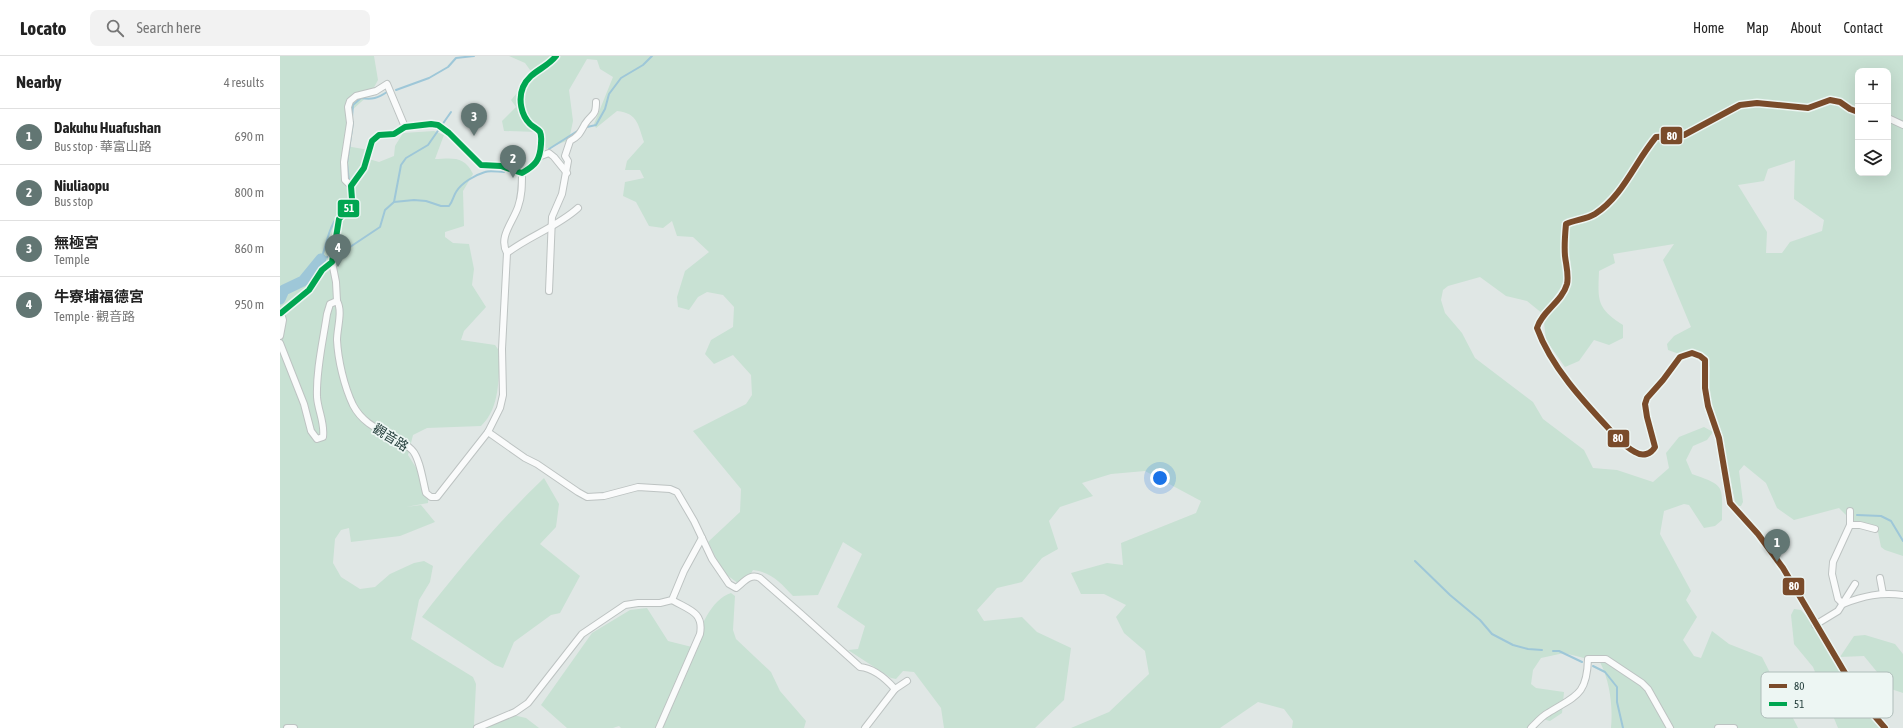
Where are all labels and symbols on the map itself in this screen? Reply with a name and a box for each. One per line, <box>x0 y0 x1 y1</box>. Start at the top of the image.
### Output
pin: 3 <box>461 103 487 136</box>
line badge: 80 <box>1660 126 1683 145</box>
text: 80 <box>1667 130 1677 142</box>
pin: 2 <box>500 145 526 178</box>
line badge: 51 <box>337 199 360 218</box>
text: 51 <box>344 202 354 214</box>
pin: 4 <box>325 234 351 267</box>
street label: 觀音路 <box>370 421 411 454</box>
line badge: 80 <box>1607 429 1630 448</box>
text: 80 <box>1613 432 1623 444</box>
your location <box>1150 468 1170 488</box>
pin: 1 <box>1764 529 1790 562</box>
line badge: 80 <box>1782 577 1805 596</box>
text: 80 <box>1789 580 1799 592</box>
legend <box>1761 672 1893 718</box>
text: 80 <box>1794 680 1804 692</box>
text: 51 <box>1794 698 1804 710</box>

